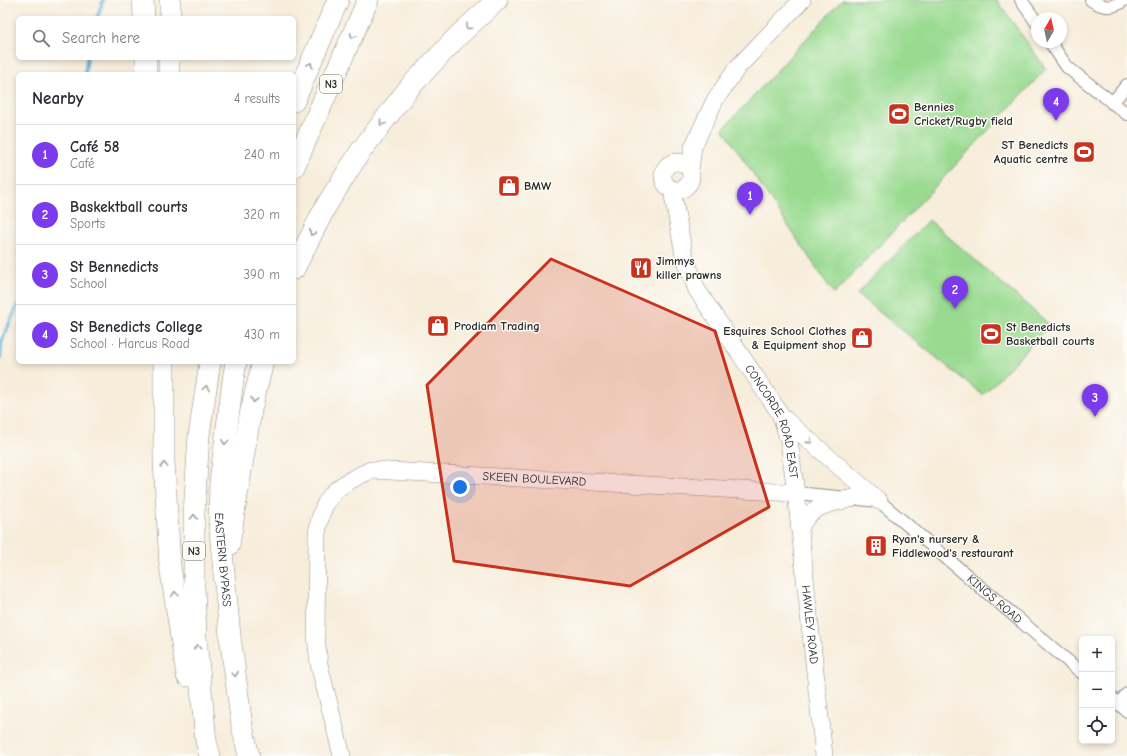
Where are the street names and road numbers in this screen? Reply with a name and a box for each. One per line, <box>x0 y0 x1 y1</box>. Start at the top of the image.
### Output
road number: N3 <box>320 75 342 93</box>
street label: CONCORDE ROAD EAST <box>742 362 801 480</box>
street label: SKEEN BOULEVARD <box>482 469 587 489</box>
street label: EASTERN BYPASS <box>212 512 234 608</box>
road number: N3 <box>183 542 205 560</box>
street label: KINGS ROAD <box>964 572 1025 626</box>
street label: HAWLEY ROAD <box>799 584 821 665</box>

